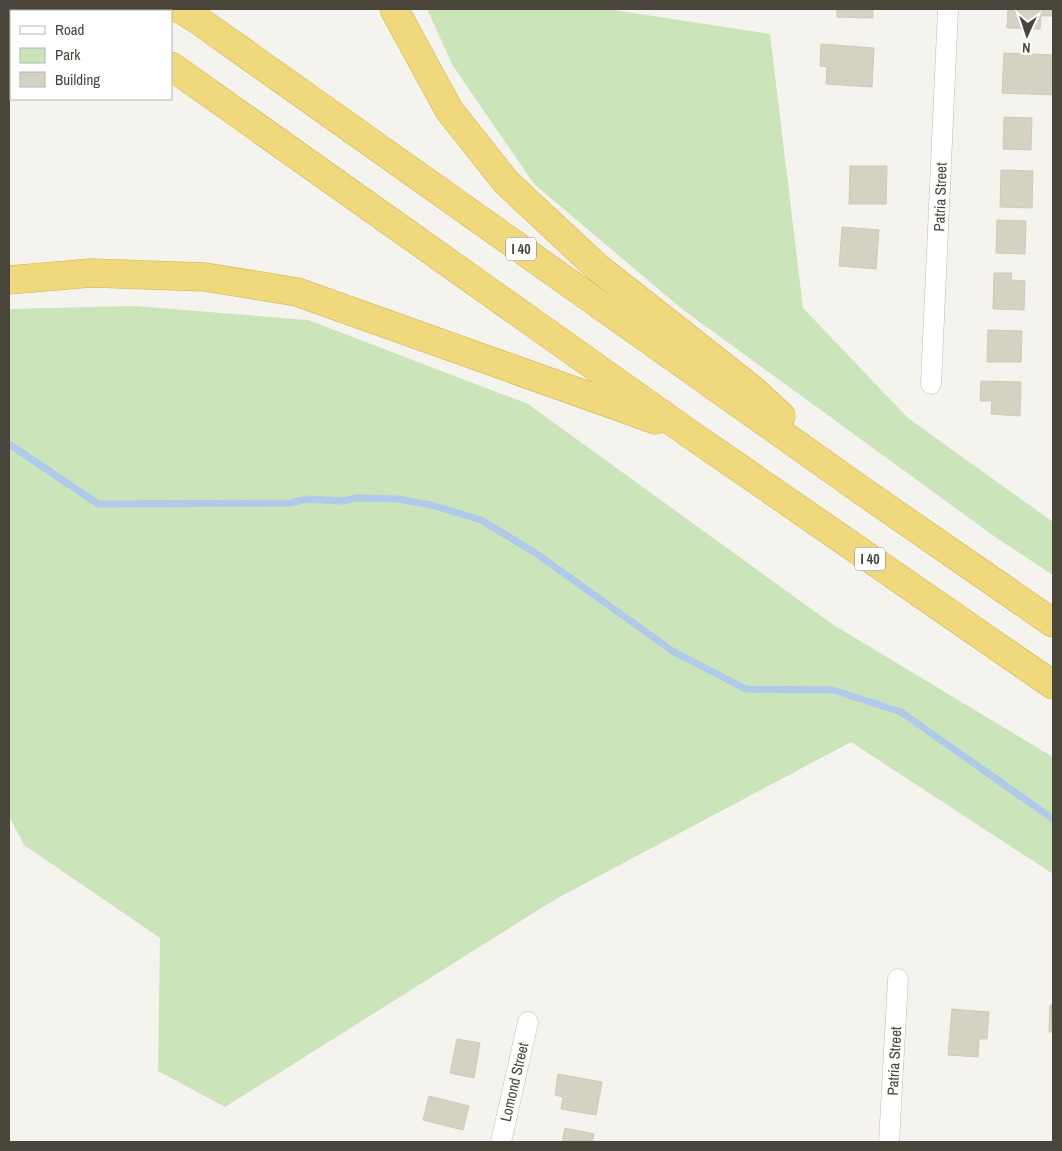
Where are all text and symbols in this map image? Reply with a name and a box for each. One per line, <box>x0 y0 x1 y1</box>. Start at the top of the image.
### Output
legend <box>10 10 172 100</box>
north arrow <box>1002 10 1052 60</box>
text: Road <box>55 19 84 40</box>
text: N <box>1022 39 1031 57</box>
text: Park <box>55 44 81 65</box>
text: Building <box>55 69 100 90</box>
street label: Patria Street <box>928 162 952 232</box>
road number: I 40 <box>506 238 536 260</box>
road number: I 40 <box>855 548 885 570</box>
street label: Patria Street <box>882 1025 906 1096</box>
street label: Lomond Street <box>495 1040 533 1124</box>

